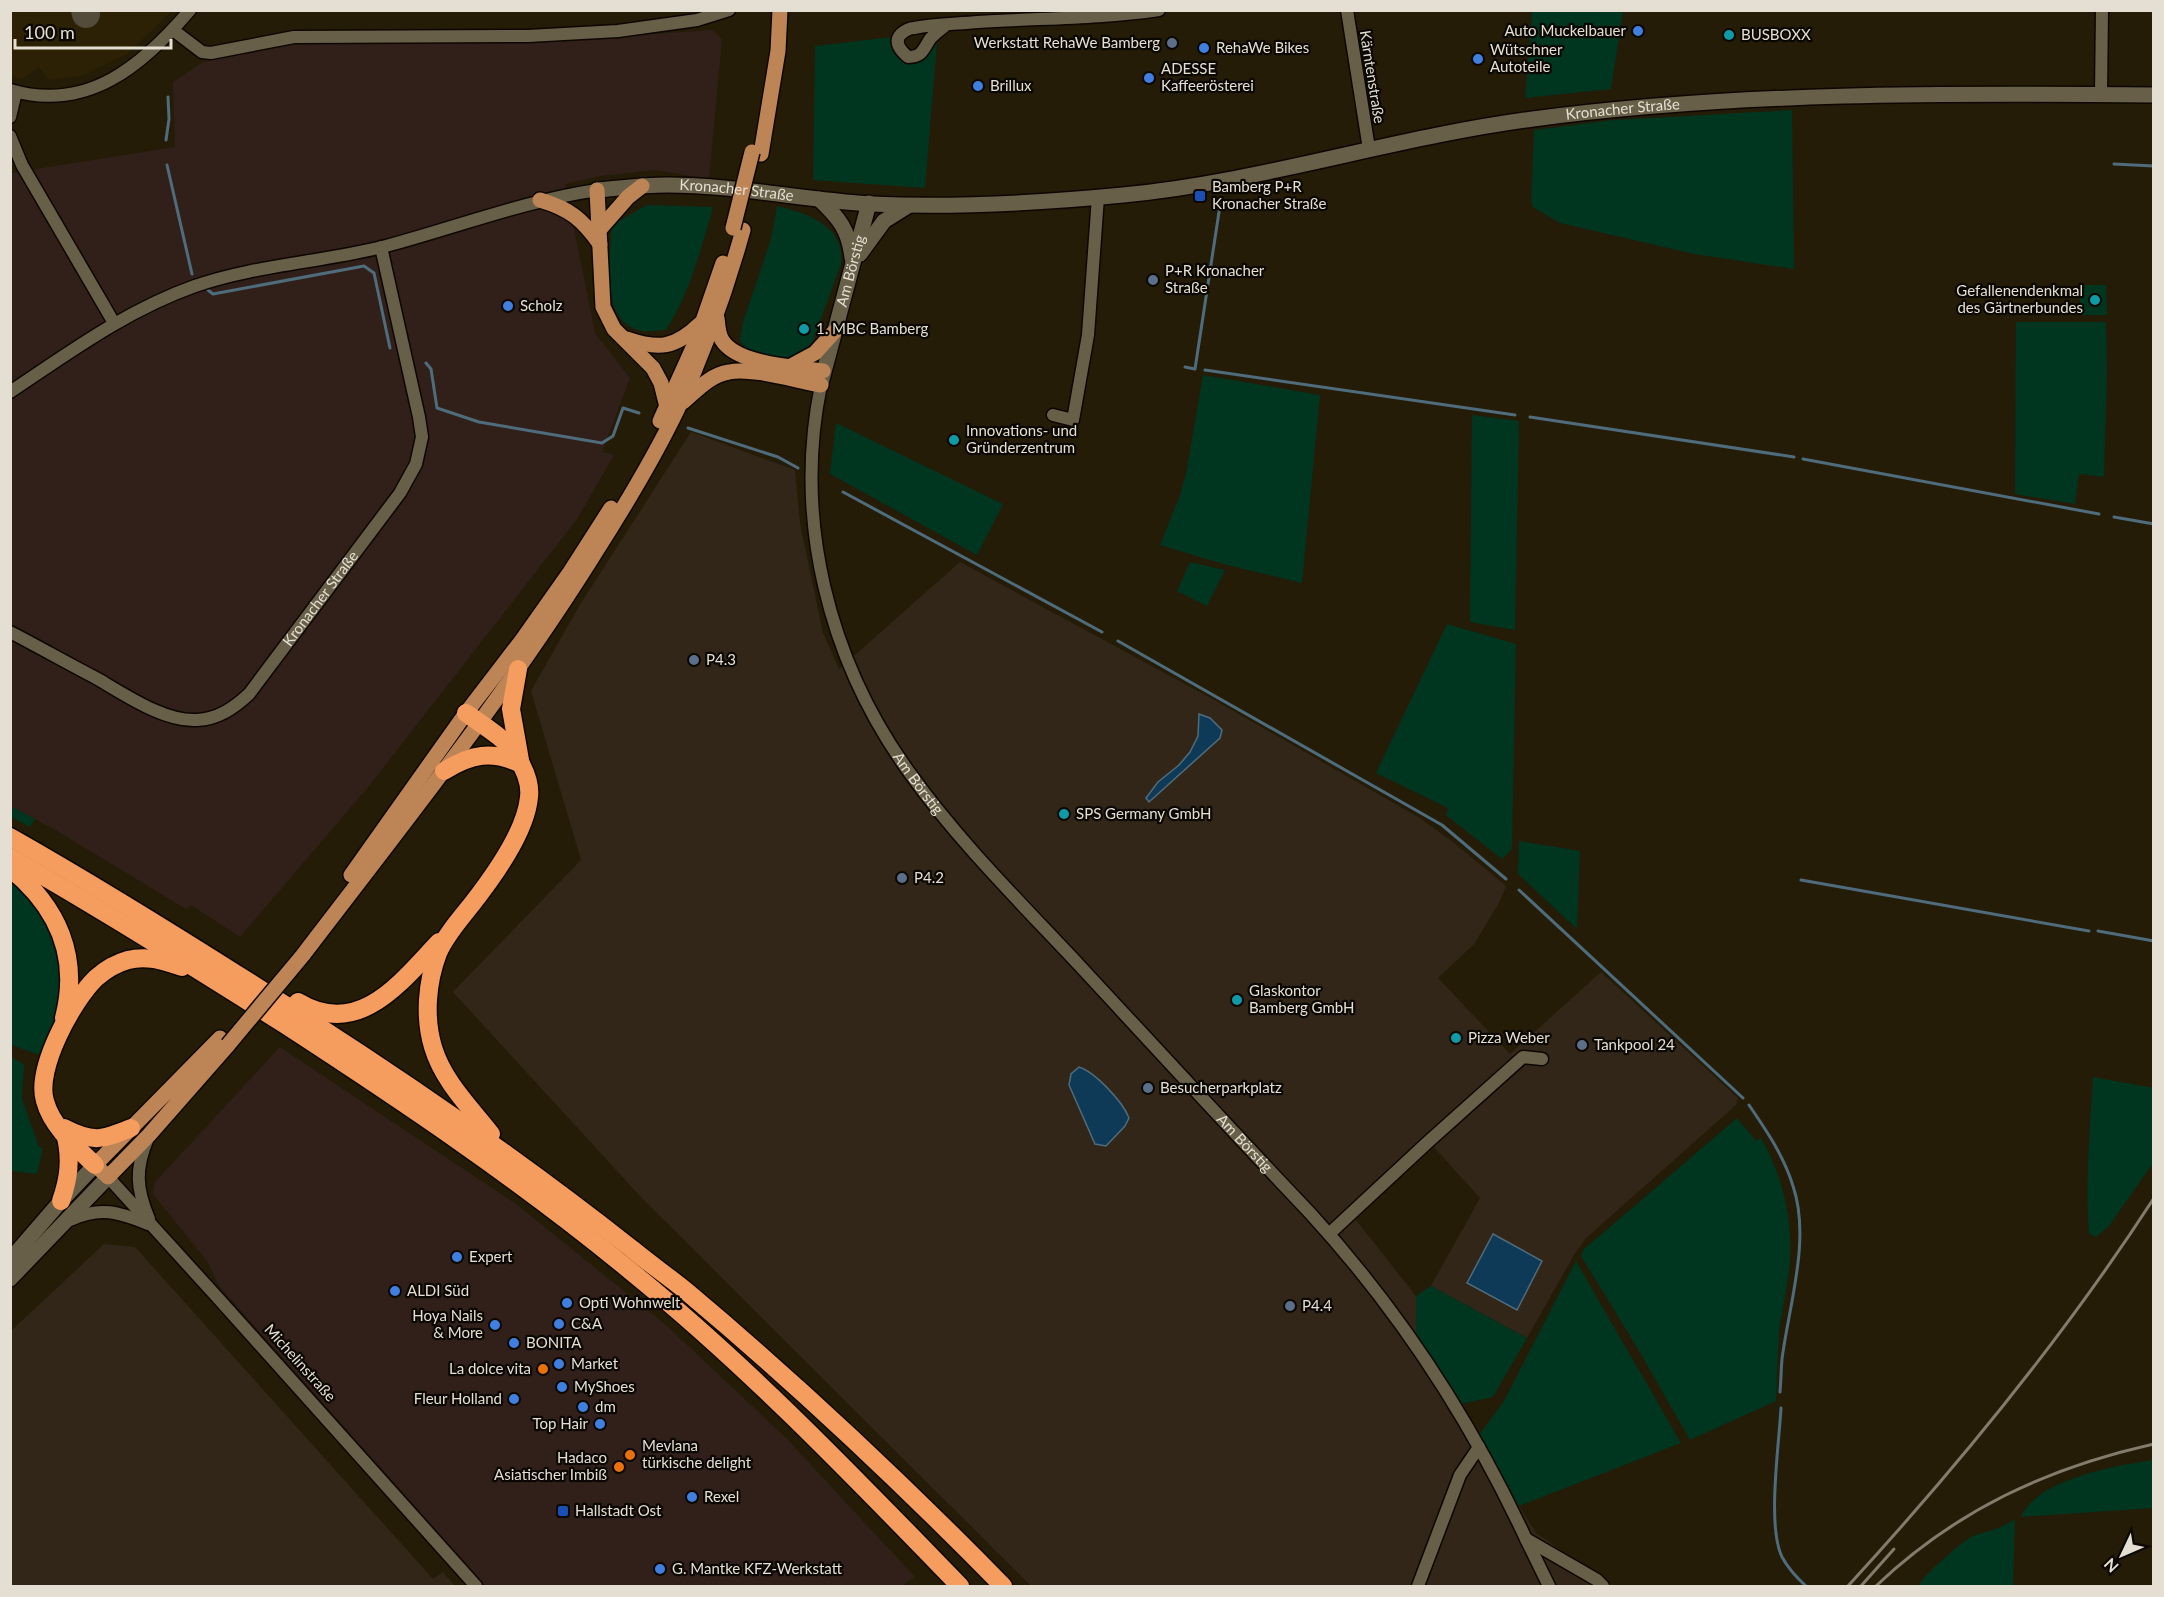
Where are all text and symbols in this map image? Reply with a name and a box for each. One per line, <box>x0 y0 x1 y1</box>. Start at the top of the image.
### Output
scale bar <box>15 12 171 50</box>
text: 100 m <box>24 21 75 43</box>
place label: Auto Muckelbauer <box>1504 21 1627 39</box>
marker: Auto Muckelbauer <box>1631 24 1645 38</box>
place label: BUSBOXX <box>1741 25 1811 43</box>
marker: BUSBOXX <box>1722 28 1736 42</box>
street label: Kärntenstraße <box>1357 29 1389 125</box>
place label: Werkstatt RehaWe Bamberg <box>974 33 1160 51</box>
marker: Werkstatt RehaWe Bamberg <box>1165 36 1179 50</box>
place label: RehaWe Bikes <box>1216 38 1309 56</box>
place label: Wütschner Autoteile <box>1490 40 1563 75</box>
marker: RehaWe Bikes <box>1197 41 1211 55</box>
marker: Wütschner Autoteile <box>1471 52 1485 66</box>
place label: ADESSE Kaffeerösterei <box>1161 59 1254 94</box>
marker: ADESSE Kaffeerösterei <box>1142 71 1156 85</box>
place label: Brillux <box>990 76 1032 94</box>
marker: Brillux <box>971 79 985 93</box>
street label: Kronacher Straße <box>1565 94 1680 123</box>
street label: Kronacher Straße <box>679 175 795 204</box>
place label: Bamberg P+R Kronacher Straße <box>1212 177 1327 212</box>
marker: Bamberg P+R Kronacher Straße <box>1193 189 1207 203</box>
street label: Am Börstig <box>832 233 868 308</box>
place label: P+R Kronacher Straße <box>1165 261 1265 296</box>
marker: P+R Kronacher Straße <box>1146 273 1160 287</box>
place label: Gefallenendenkmal des Gärtnerbundes <box>1956 281 2083 316</box>
marker: Gefallenendenkmal des Gärtnerbundes <box>2088 293 2102 307</box>
place label: Scholz <box>520 296 563 314</box>
marker: Scholz <box>501 299 515 313</box>
place label: 1. MBC Bamberg <box>816 319 929 337</box>
marker: 1. MBC Bamberg <box>797 322 811 336</box>
place label: Innovations- und Gründerzentrum <box>966 421 1077 456</box>
marker: Innovations- und Gründerzentrum <box>947 433 961 447</box>
street label: Kronacher Straße <box>278 547 361 649</box>
place label: P4.3 <box>706 650 736 668</box>
marker: P4.3 <box>687 653 701 667</box>
street label: Am Börstig <box>890 748 948 818</box>
place label: SPS Germany GmbH <box>1076 804 1211 822</box>
marker: SPS Germany GmbH <box>1057 807 1071 821</box>
place label: P4.2 <box>914 868 944 886</box>
marker: P4.2 <box>895 871 909 885</box>
place label: Glaskontor Bamberg GmbH <box>1249 981 1354 1016</box>
marker: Glaskontor Bamberg GmbH <box>1230 993 1244 1007</box>
place label: Pizza Weber <box>1468 1028 1550 1046</box>
marker: Pizza Weber <box>1449 1031 1463 1045</box>
place label: Tankpool 24 <box>1594 1035 1675 1053</box>
marker: Tankpool 24 <box>1575 1038 1589 1052</box>
place label: Besucherparkplatz <box>1160 1078 1282 1096</box>
marker: Besucherparkplatz <box>1141 1081 1155 1095</box>
street label: Am Börstig <box>1213 1110 1277 1176</box>
place label: Expert <box>469 1247 513 1265</box>
marker: Expert <box>450 1250 464 1264</box>
place label: ALDI Süd <box>407 1281 469 1299</box>
marker: ALDI Süd <box>388 1284 402 1298</box>
place label: Opti Wohnwelt <box>579 1293 681 1311</box>
marker: Opti Wohnwelt <box>560 1296 574 1310</box>
place label: P4.4 <box>1302 1296 1332 1314</box>
marker: P4.4 <box>1283 1299 1297 1313</box>
place label: Hoya Nails & More <box>412 1306 483 1341</box>
place label: C&A <box>571 1314 603 1332</box>
marker: C&A <box>552 1317 566 1331</box>
marker: Hoya Nails & More <box>488 1318 502 1332</box>
street label: Michelinstraße <box>261 1320 340 1405</box>
place label: BONITA <box>526 1333 582 1351</box>
marker: BONITA <box>507 1336 521 1350</box>
place label: Market <box>571 1354 619 1372</box>
marker: Market <box>552 1357 566 1371</box>
place label: La dolce vita <box>449 1359 531 1377</box>
marker: La dolce vita <box>536 1362 550 1376</box>
place label: MyShoes <box>574 1377 635 1395</box>
marker: MyShoes <box>555 1380 569 1394</box>
place label: Fleur Holland <box>414 1389 502 1407</box>
marker: Fleur Holland <box>507 1392 521 1406</box>
place label: dm <box>595 1397 616 1415</box>
marker: dm <box>576 1400 590 1414</box>
place label: Top Hair <box>532 1414 589 1432</box>
marker: Top Hair <box>593 1417 607 1431</box>
place label: Mevlana türkische delight <box>642 1436 752 1471</box>
place label: Hadaco Asiatischer Imbiß <box>494 1448 607 1483</box>
marker: Mevlana türkische delight <box>623 1448 637 1462</box>
marker: Hadaco Asiatischer Imbiß <box>612 1460 626 1474</box>
place label: Rexel <box>704 1487 739 1505</box>
marker: Rexel <box>685 1490 699 1504</box>
place label: Hallstadt Ost <box>575 1501 662 1519</box>
marker: Hallstadt Ost <box>556 1504 570 1518</box>
north arrow <box>2092 1525 2152 1585</box>
text: N <box>2100 1555 2122 1577</box>
place label: G. Mantke KFZ-Werkstatt <box>672 1559 843 1577</box>
marker: G. Mantke KFZ-Werkstatt <box>653 1562 667 1576</box>

